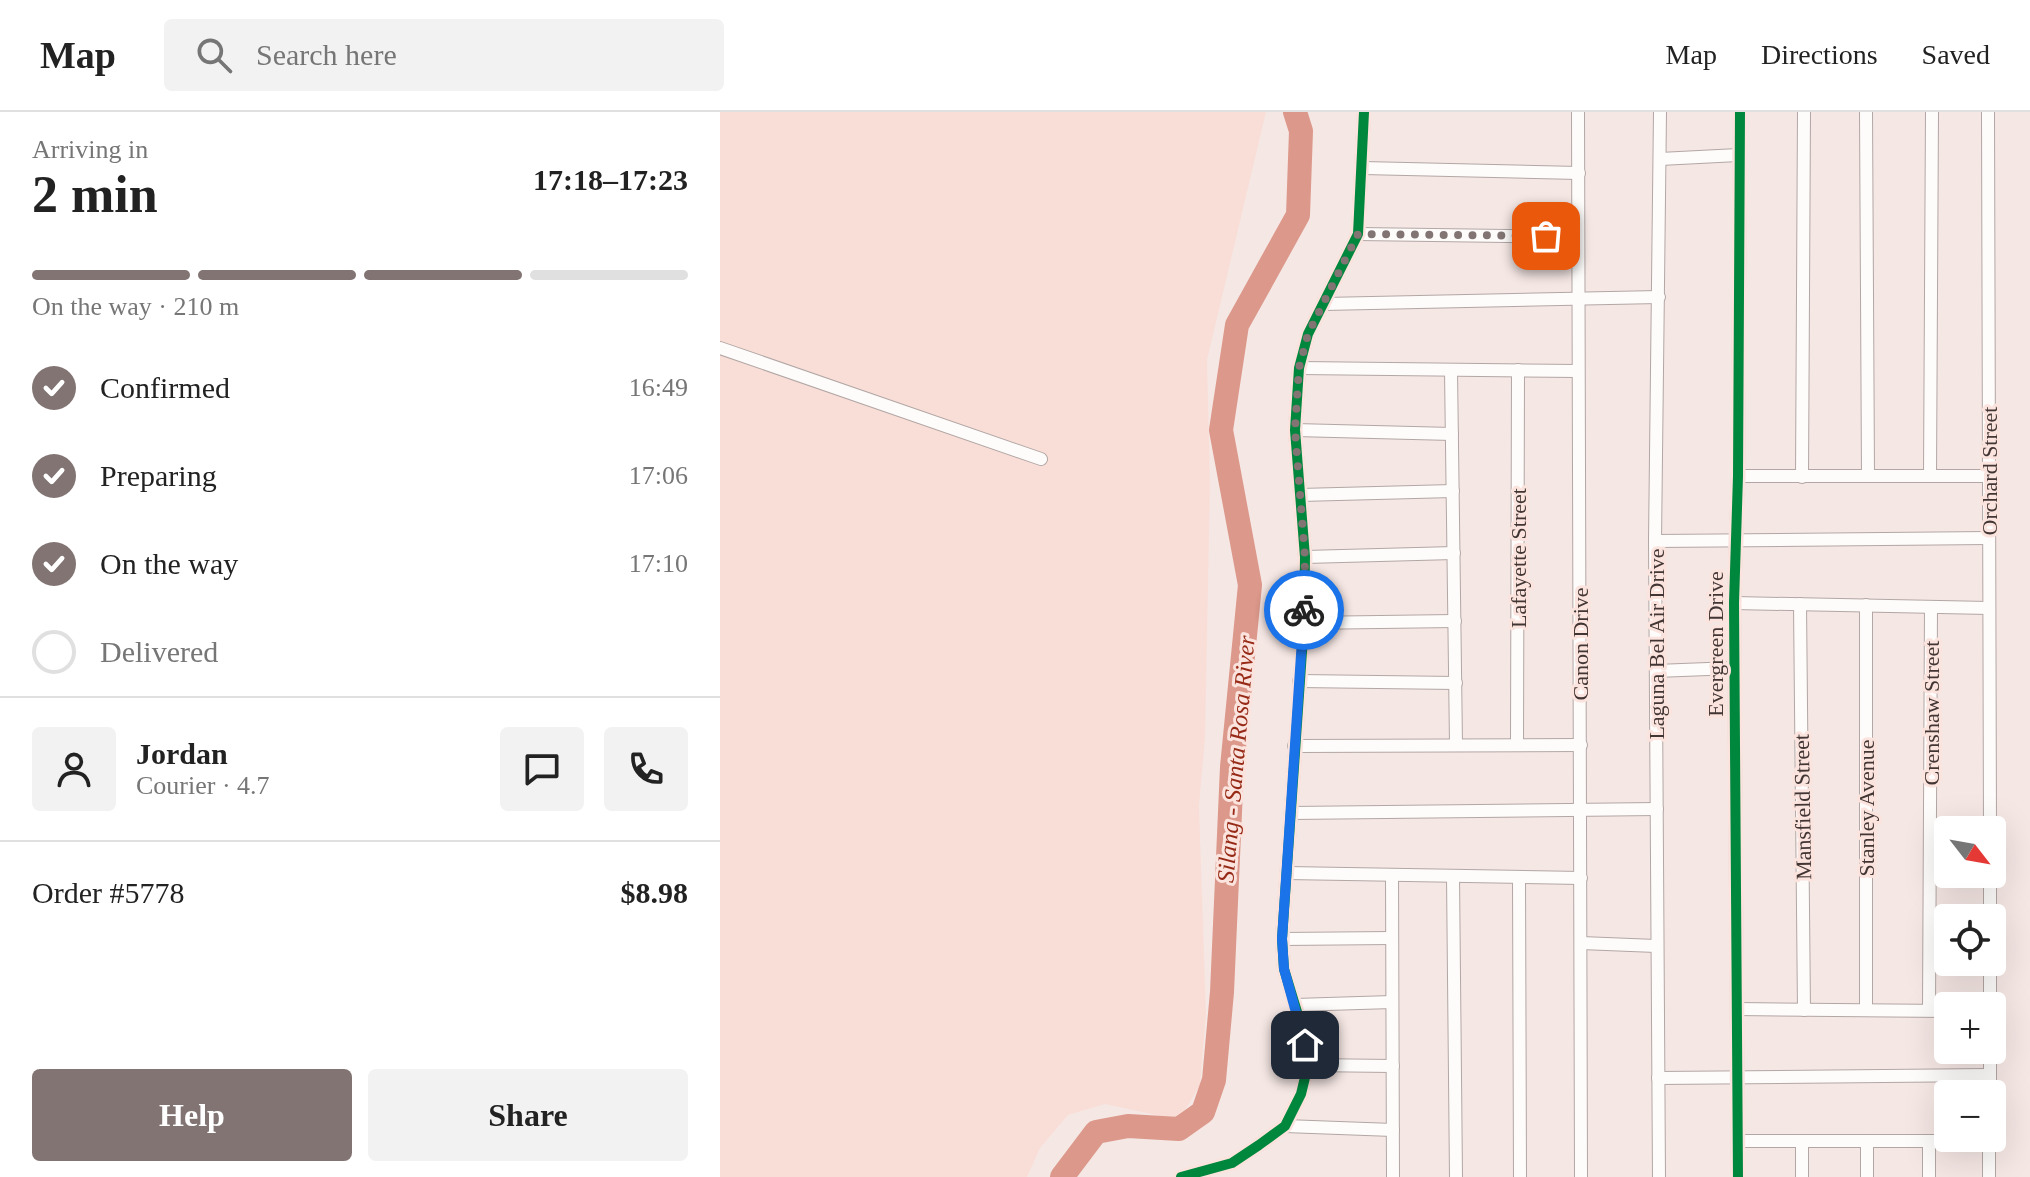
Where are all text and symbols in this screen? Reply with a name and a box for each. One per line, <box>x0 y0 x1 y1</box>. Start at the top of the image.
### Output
search box <box>164 19 724 91</box>
icon: search <box>192 33 236 77</box>
text: Map <box>40 34 116 76</box>
text: Search here <box>256 38 397 71</box>
text: Map <box>1666 39 1717 70</box>
text: Directions <box>1761 39 1878 70</box>
text: Saved <box>1922 39 1990 70</box>
text: Arriving in <box>32 135 148 164</box>
text: 17:18–17:23 <box>533 163 688 196</box>
text: 2 min <box>32 166 158 223</box>
pin <box>1512 202 1580 270</box>
icon: bag <box>1524 214 1568 258</box>
text: On the way · 210 m <box>32 292 239 321</box>
icon: check <box>32 366 76 410</box>
text: Confirmed <box>100 371 230 404</box>
text: 16:49 <box>629 373 688 402</box>
street label: Orchard Street <box>1977 407 2002 535</box>
icon: check <box>32 454 76 498</box>
text: Preparing <box>100 459 217 492</box>
text: 17:06 <box>629 461 688 490</box>
street label: Lafayette Street <box>1506 488 1531 628</box>
icon: check <box>32 542 76 586</box>
text: On the way <box>100 547 238 580</box>
street label: Laguna Bel Air Drive <box>1644 548 1669 740</box>
text: 17:10 <box>629 549 688 578</box>
courier <box>1264 570 1344 650</box>
street label: Evergreen Drive <box>1703 571 1728 717</box>
street label: Canon Drive <box>1568 587 1593 701</box>
icon: bike <box>1282 588 1326 632</box>
water label: Silang - Santa Rosa River <box>1212 634 1260 884</box>
text: Delivered <box>100 635 218 668</box>
street label: Crenshaw Street <box>1919 641 1944 785</box>
button: person <box>32 727 116 811</box>
button: chat <box>500 727 584 811</box>
button: phone <box>604 727 688 811</box>
street label: Mansfield Street <box>1789 734 1816 880</box>
text: Jordan <box>136 737 228 770</box>
street label: Stanley Avenue <box>1854 739 1879 877</box>
text: Courier · 4.7 <box>136 771 270 800</box>
north arrow <box>1934 816 2006 888</box>
map controls <box>1934 816 2006 1152</box>
text: Order #5778 <box>32 876 184 909</box>
text: $8.98 <box>621 876 688 909</box>
button: locate <box>1934 904 2006 976</box>
button: + <box>1934 992 2006 1064</box>
pin <box>1271 1011 1339 1079</box>
icon: home <box>1283 1023 1327 1067</box>
button: Help <box>32 1069 352 1161</box>
button: Share <box>368 1069 688 1161</box>
button: − <box>1934 1080 2006 1152</box>

